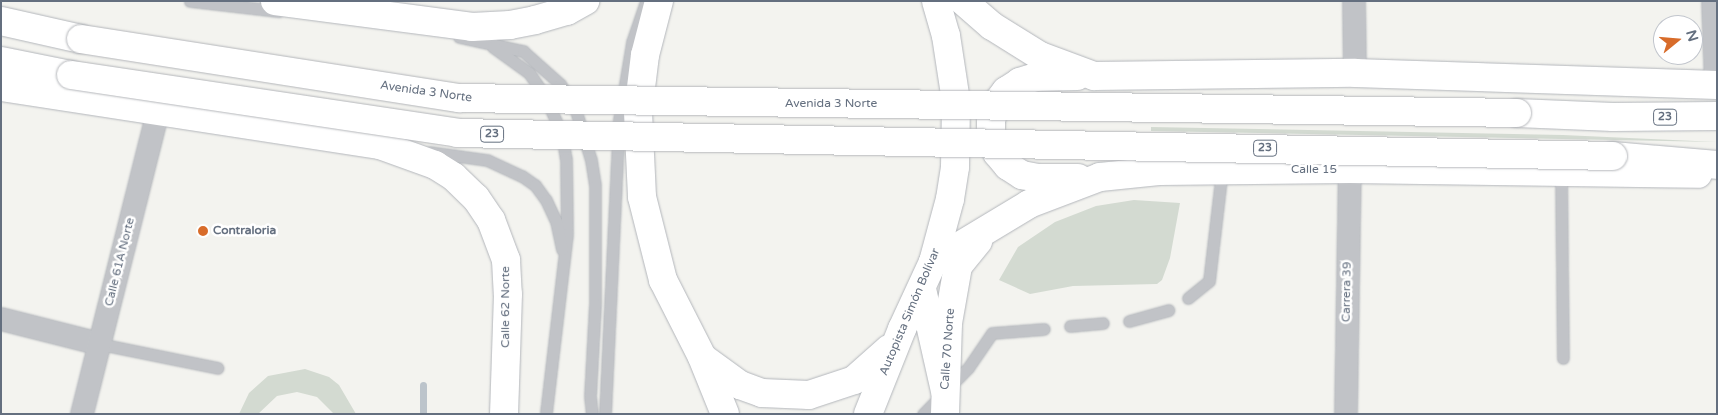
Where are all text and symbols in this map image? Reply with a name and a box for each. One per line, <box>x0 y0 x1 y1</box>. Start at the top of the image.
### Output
north arrow <box>1653 15 1703 65</box>
text: N <box>1682 28 1702 44</box>
street label: Avenida 3 Norte <box>379 78 473 106</box>
street label: Avenida 3 Norte <box>785 97 877 111</box>
road number: 23 <box>1652 108 1678 125</box>
road number: 23 <box>480 126 504 142</box>
road number: 23 <box>1252 140 1278 156</box>
street label: Calle 15 <box>1291 163 1337 177</box>
street label: Calle 61A Norte <box>102 216 138 308</box>
place label: Contraloria <box>213 224 276 238</box>
marker: Contraloria <box>197 225 209 237</box>
street label: Autopista Simón Bolívar <box>877 246 943 378</box>
street label: Carrera 39 <box>1339 262 1355 322</box>
street label: Calle 62 Norte <box>499 266 513 348</box>
street label: Calle 70 Norte <box>938 308 958 390</box>

